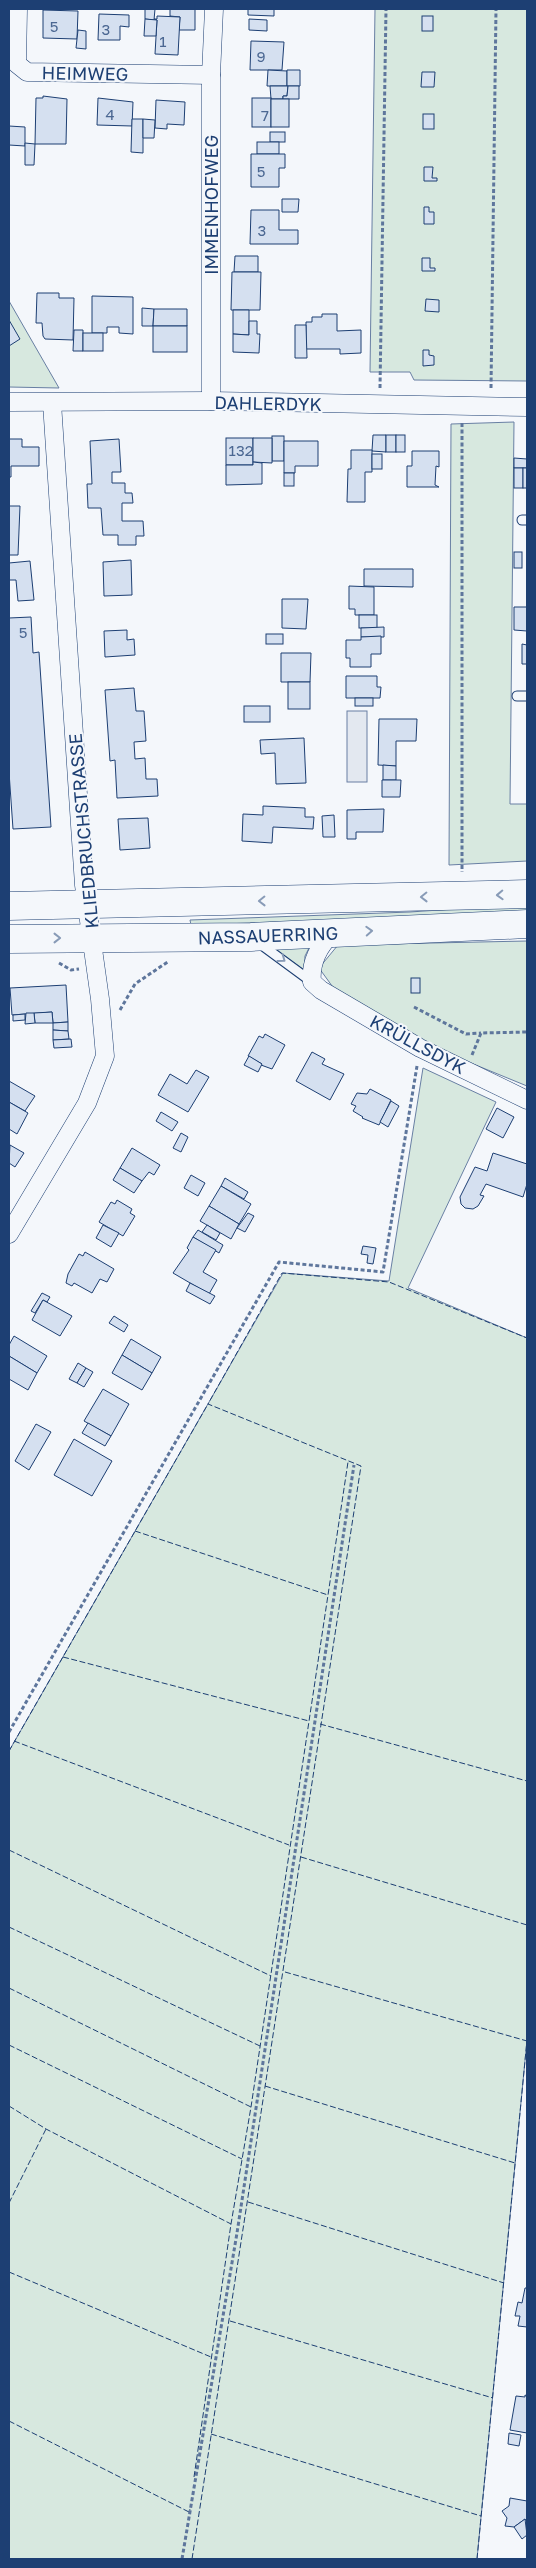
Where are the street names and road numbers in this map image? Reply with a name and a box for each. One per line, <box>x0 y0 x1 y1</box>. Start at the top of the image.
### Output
street label: HEIMWEG <box>41 61 129 85</box>
street label: IMMENHOFWEG <box>200 135 222 275</box>
street label: DAHLERDYK <box>214 391 322 415</box>
street label: KLIEDBRUCHSTRASSE <box>64 733 102 929</box>
street label: NASSAUERRING <box>197 922 339 948</box>
street label: KRÜLLSDYK <box>366 1010 470 1078</box>

